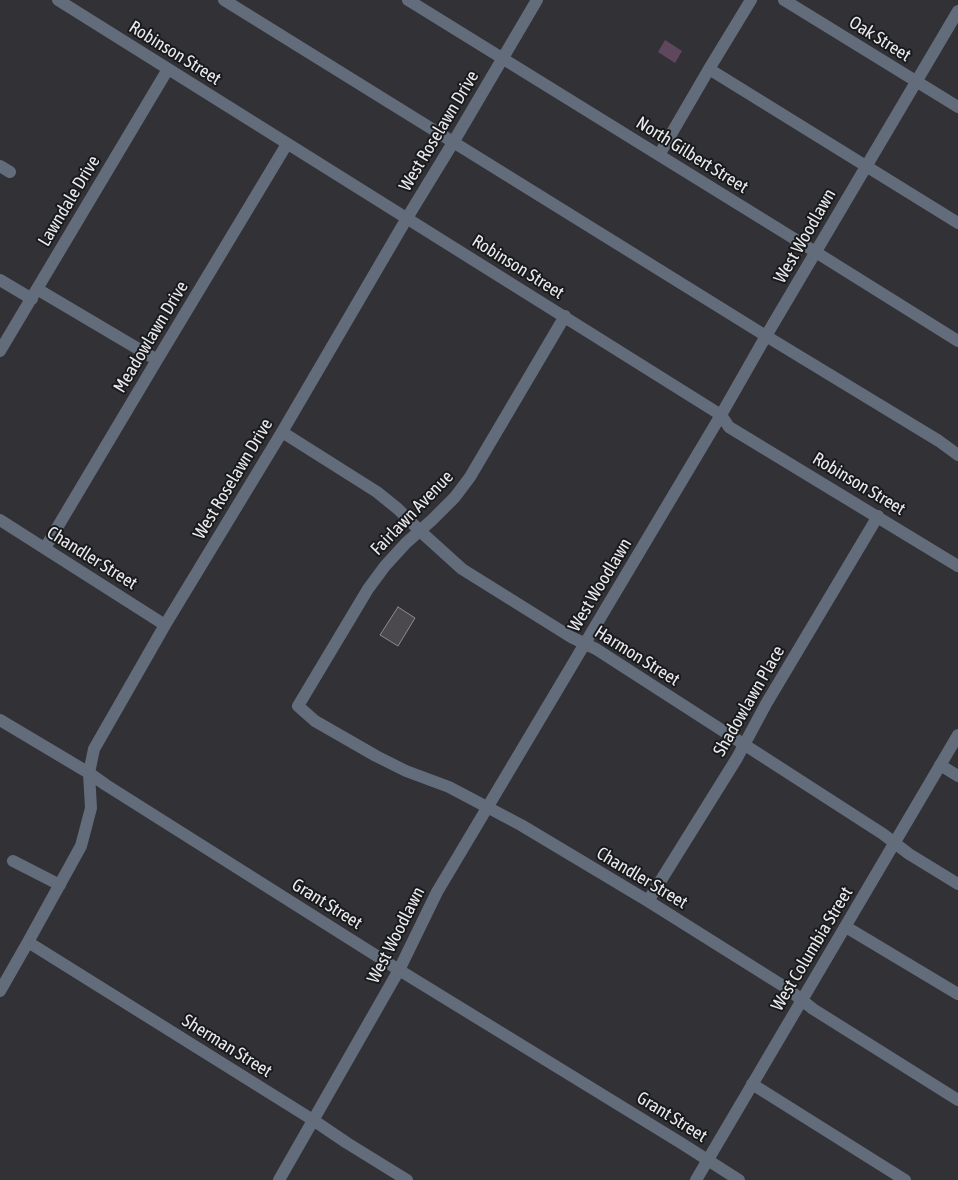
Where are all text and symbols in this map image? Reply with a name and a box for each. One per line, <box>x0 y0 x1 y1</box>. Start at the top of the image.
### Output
street label: Oak Street <box>845 12 915 66</box>
street label: Robinson Street <box>125 16 225 90</box>
street label: West Roselawn Drive <box>395 67 483 195</box>
street label: North Gilbert Street <box>632 112 752 198</box>
street label: Lawndale Drive <box>34 152 104 250</box>
street label: West Woodlawn <box>769 185 841 287</box>
street label: Robinson Street <box>468 230 568 304</box>
street label: Meadowlawn Drive <box>109 277 193 397</box>
street label: West Roselawn Drive <box>189 415 277 543</box>
street label: Robinson Street <box>809 448 909 520</box>
street label: Fairlawn Avenue <box>366 466 458 560</box>
street label: Chandler Street <box>43 522 141 594</box>
street label: West Woodlawn <box>564 534 636 636</box>
street label: Harmon Street <box>590 621 684 691</box>
street label: Shadowlawn Place <box>709 642 789 760</box>
street label: Chandler Street <box>593 842 691 914</box>
street label: Grant Street <box>288 874 366 934</box>
street label: West Woodlawn <box>362 883 430 987</box>
street label: West Columbia Street <box>767 883 857 1015</box>
street label: Sherman Street <box>178 1010 276 1082</box>
street label: Grant Street <box>633 1087 711 1147</box>

